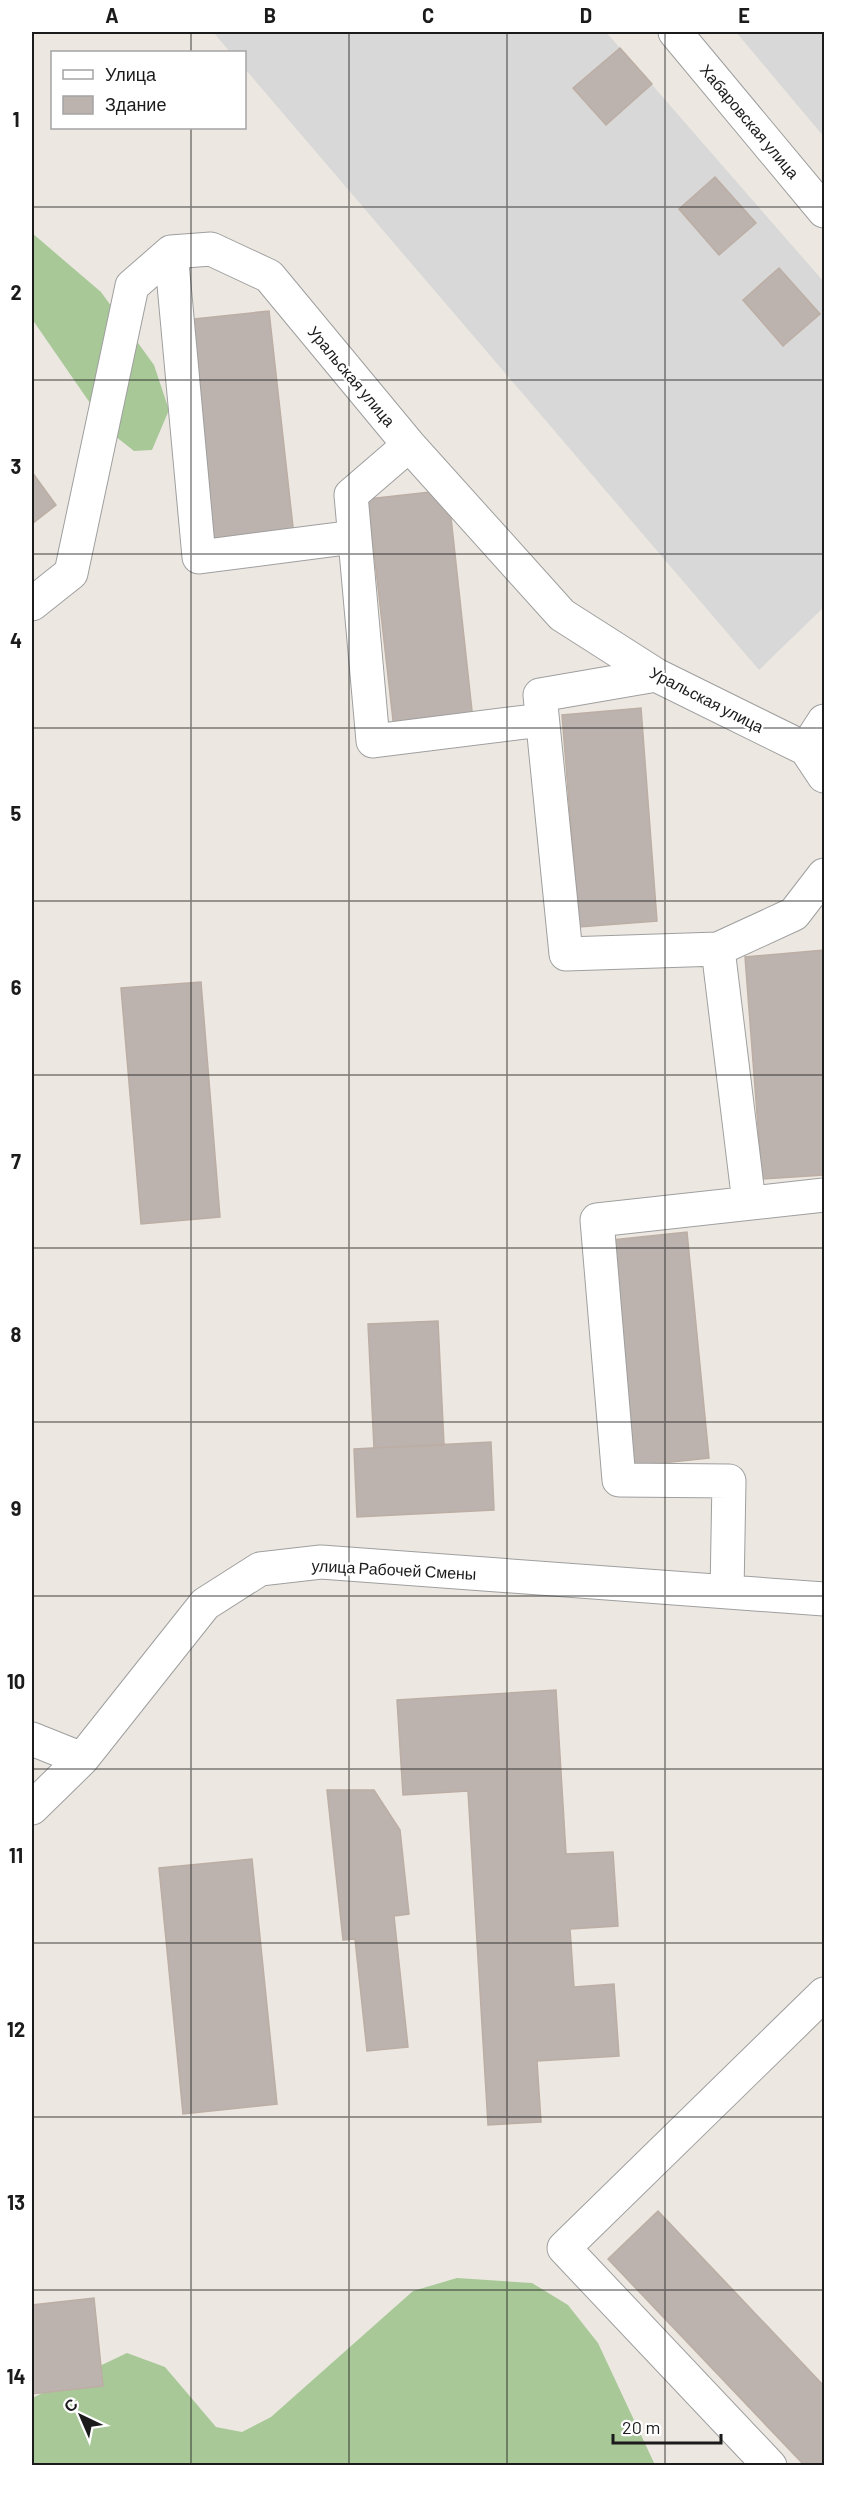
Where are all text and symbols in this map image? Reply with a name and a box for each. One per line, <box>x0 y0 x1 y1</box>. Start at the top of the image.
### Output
text: A <box>105 3 119 27</box>
text: B <box>264 3 276 27</box>
text: C <box>422 3 434 27</box>
text: D <box>580 3 592 27</box>
text: E <box>738 3 750 27</box>
legend <box>51 51 246 129</box>
street label: Хабаровская улица <box>697 60 803 182</box>
text: Улица <box>105 63 157 85</box>
text: Здание <box>105 93 166 115</box>
text: 1 <box>12 107 20 131</box>
text: 2 <box>10 280 22 304</box>
street label: Уральская улица <box>305 322 400 430</box>
text: 3 <box>11 454 21 478</box>
text: 4 <box>10 628 22 652</box>
street label: Уральская улица <box>647 662 767 736</box>
text: 5 <box>11 801 22 825</box>
text: 6 <box>11 975 22 999</box>
text: 7 <box>11 1149 21 1173</box>
text: 8 <box>11 1322 22 1346</box>
text: 9 <box>11 1496 21 1520</box>
street label: улица Рабочей Смены <box>311 1555 477 1583</box>
text: 10 <box>7 1669 25 1693</box>
text: 11 <box>9 1843 23 1867</box>
text: 12 <box>7 2017 25 2041</box>
text: 13 <box>7 2190 25 2214</box>
text: 14 <box>6 2364 26 2388</box>
north arrow <box>51 2386 111 2446</box>
text: С <box>59 2394 81 2416</box>
scale bar <box>613 2407 721 2445</box>
text: 20 m <box>622 2416 660 2438</box>

